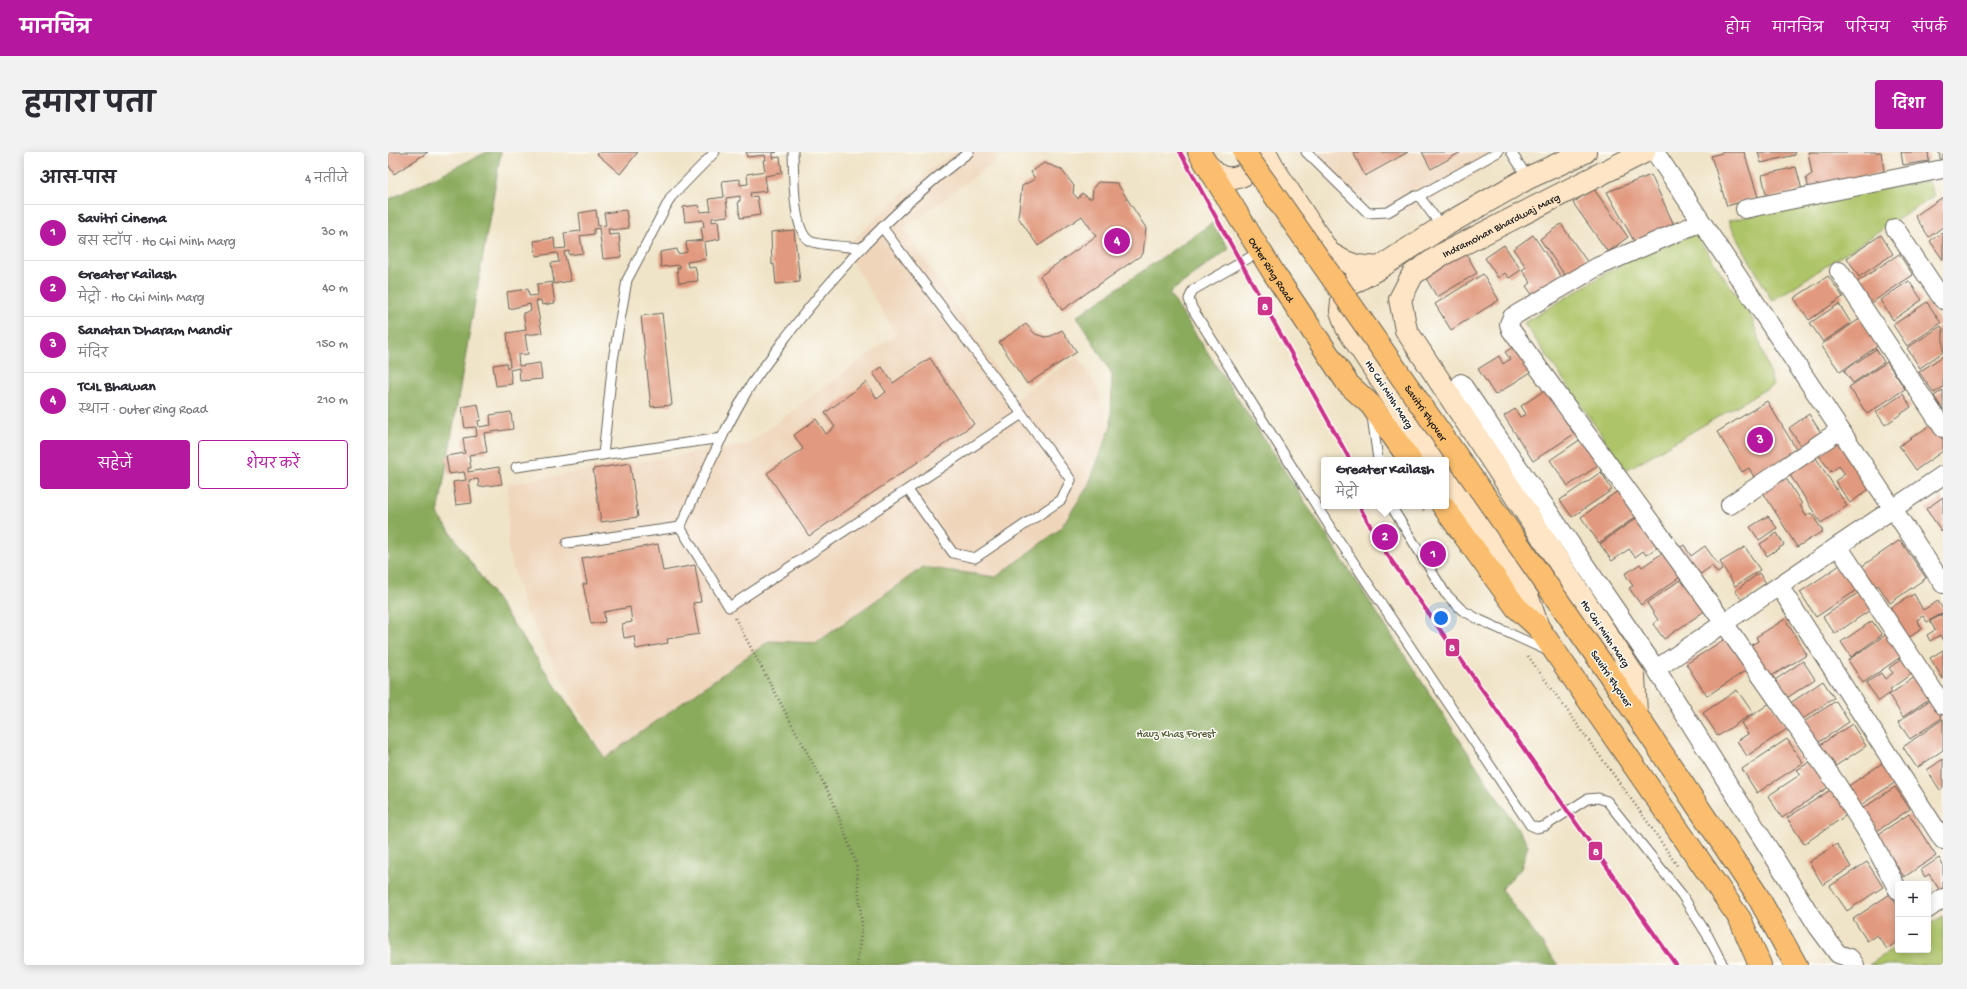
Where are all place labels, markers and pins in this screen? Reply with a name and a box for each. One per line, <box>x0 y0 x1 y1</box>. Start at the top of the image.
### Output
pin: 4 <box>1104 226 1130 256</box>
pin: 3 <box>1747 425 1773 455</box>
pin: 2 <box>1372 522 1398 552</box>
pin: 1 <box>1420 539 1446 569</box>

